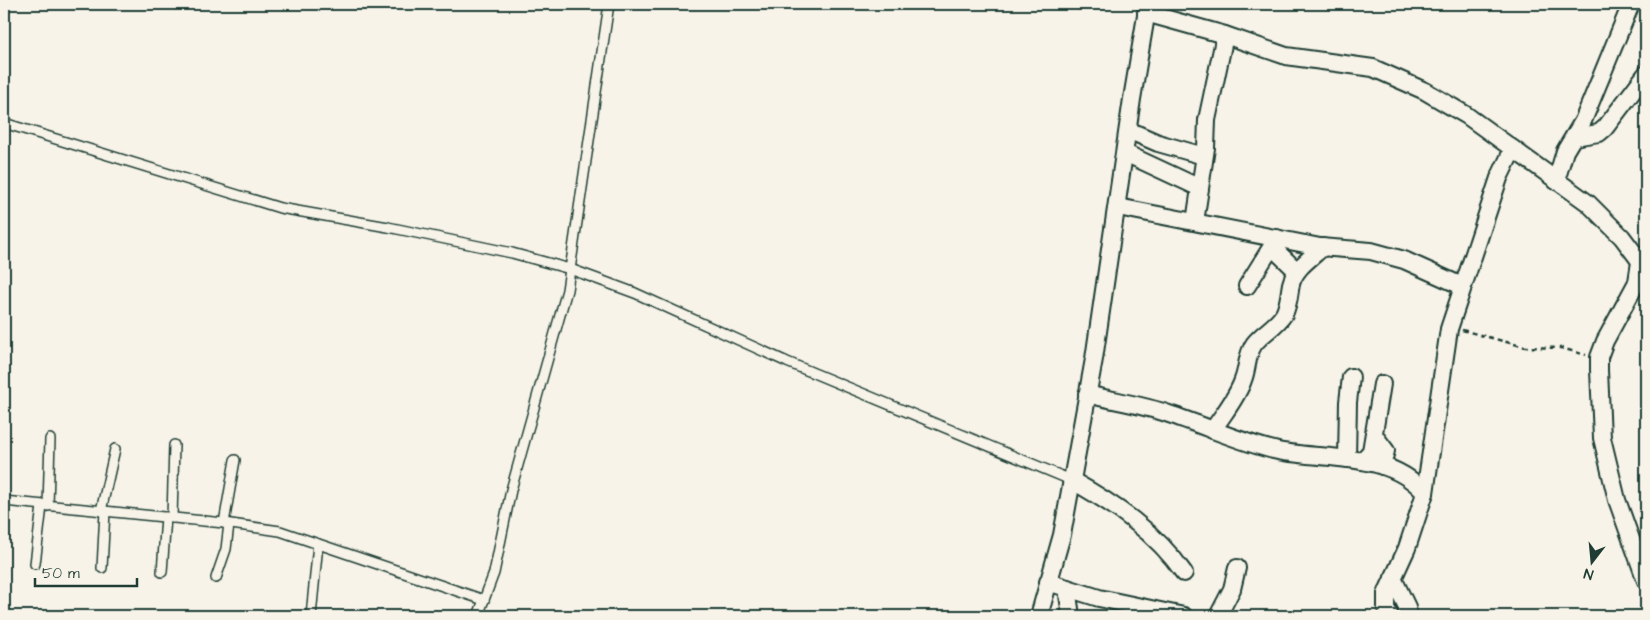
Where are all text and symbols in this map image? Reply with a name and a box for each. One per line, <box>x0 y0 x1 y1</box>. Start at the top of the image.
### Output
north arrow <box>1568 538 1618 588</box>
scale bar <box>35 555 138 587</box>
text: 50 m <box>42 563 80 584</box>
text: N <box>1582 563 1596 584</box>

